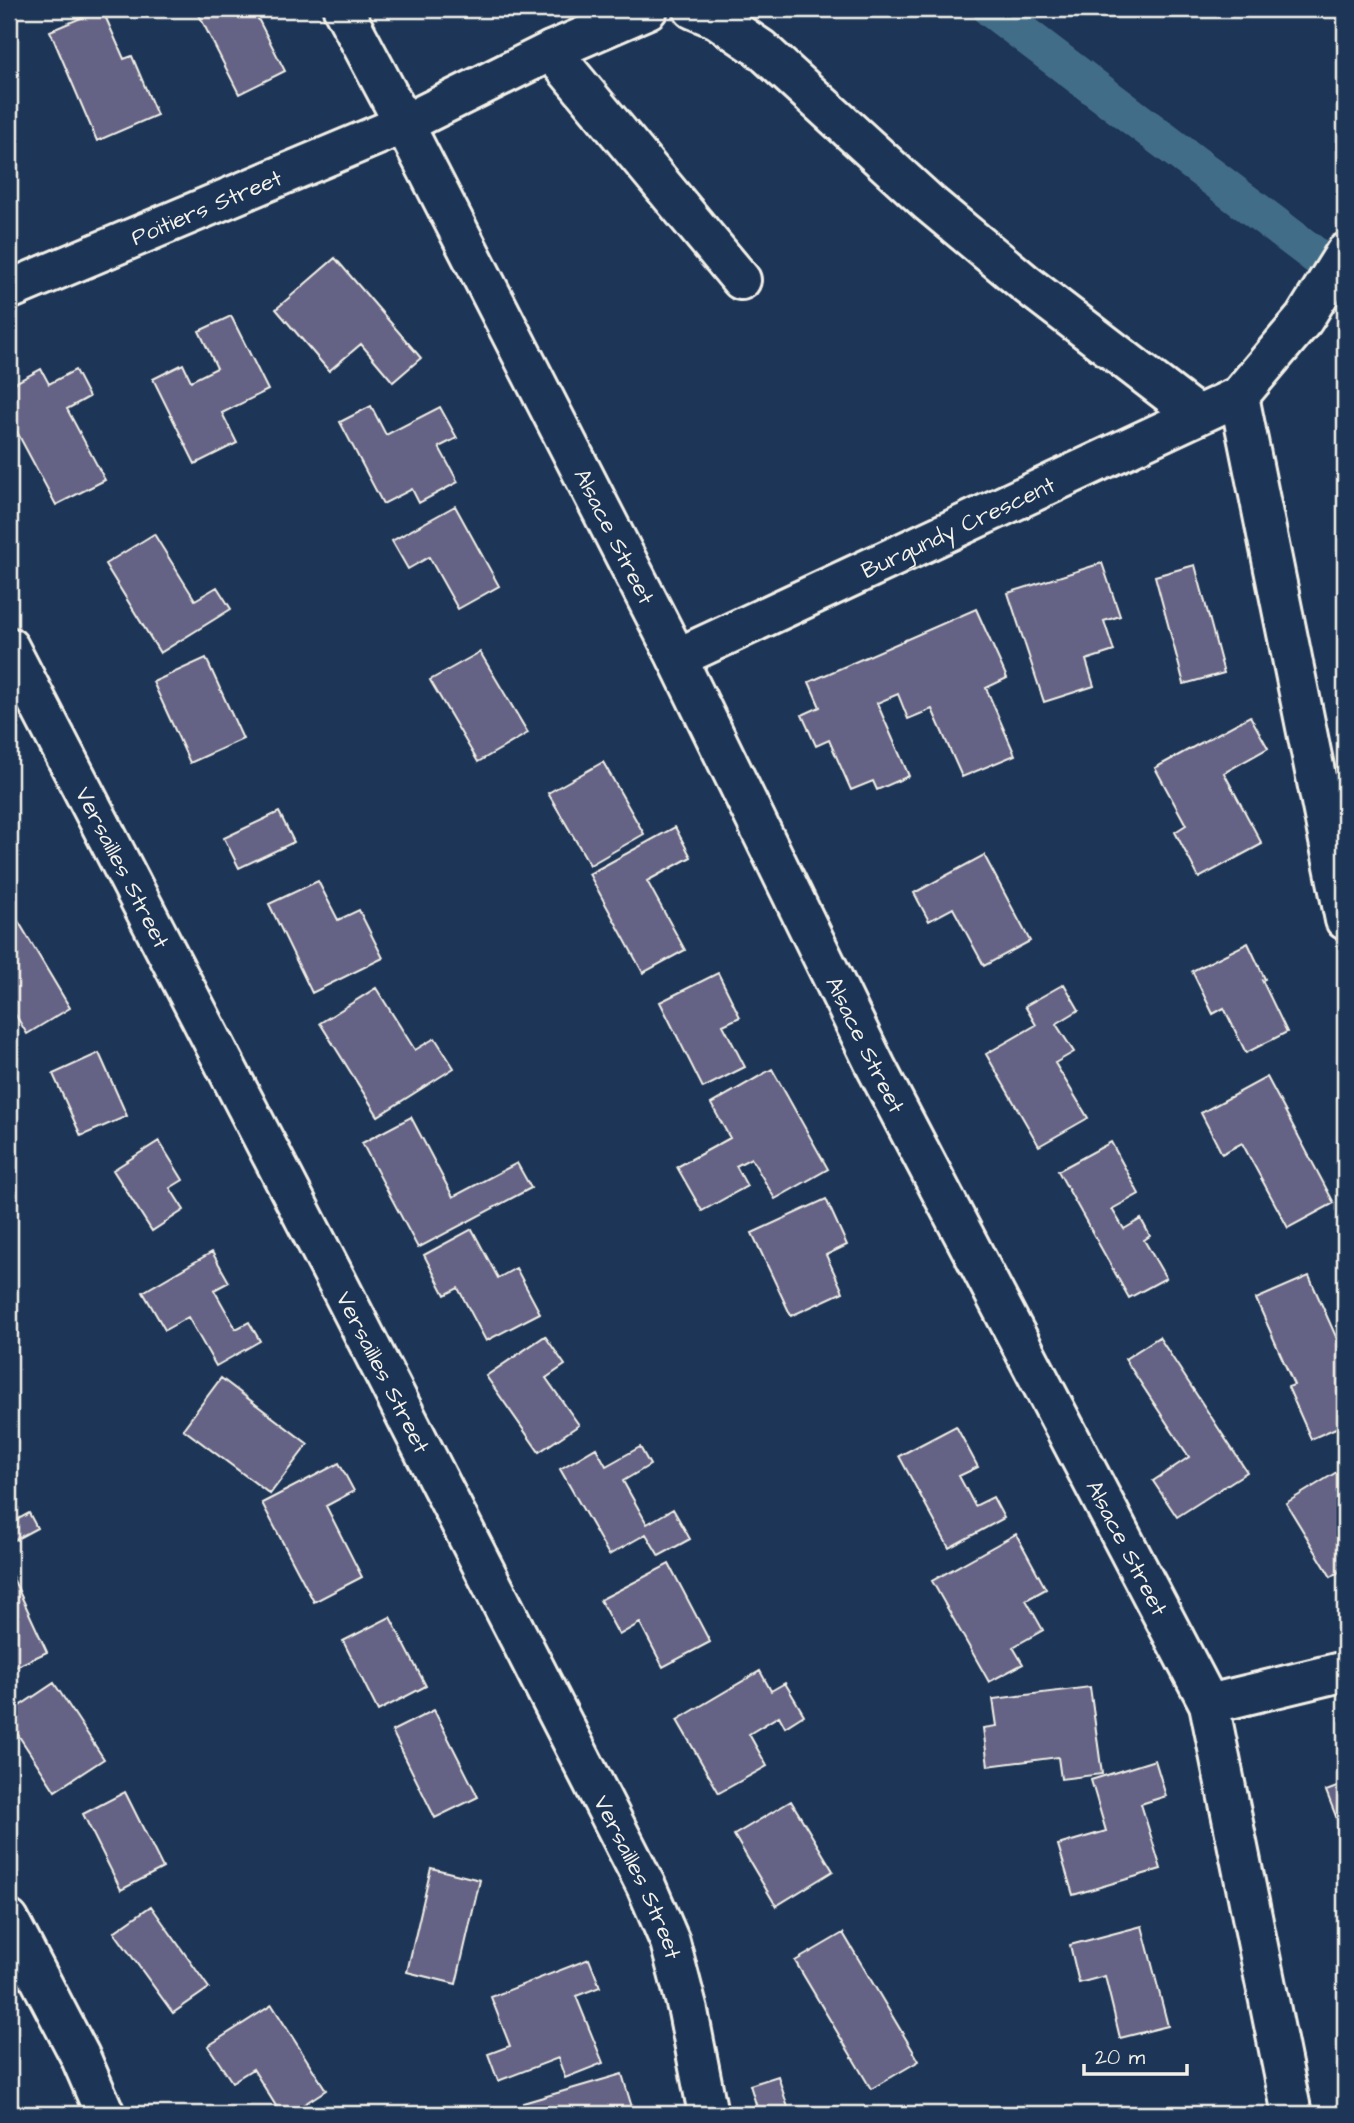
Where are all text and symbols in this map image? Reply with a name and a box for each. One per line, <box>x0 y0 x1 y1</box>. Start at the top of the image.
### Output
street label: Poitiers Street <box>126 162 288 254</box>
street label: Alsace Street <box>566 463 662 611</box>
street label: Burgundy Crescent <box>856 469 1061 587</box>
street label: Versailles Street <box>67 781 177 955</box>
street label: Alsace Street <box>817 971 913 1120</box>
street label: Versailles Street <box>328 1286 437 1460</box>
street label: Alsace Street <box>1078 1475 1175 1622</box>
street label: Versailles Street <box>585 1790 689 1963</box>
scale bar <box>1084 2032 1188 2076</box>
text: 20 m <box>1095 2043 1146 2072</box>

